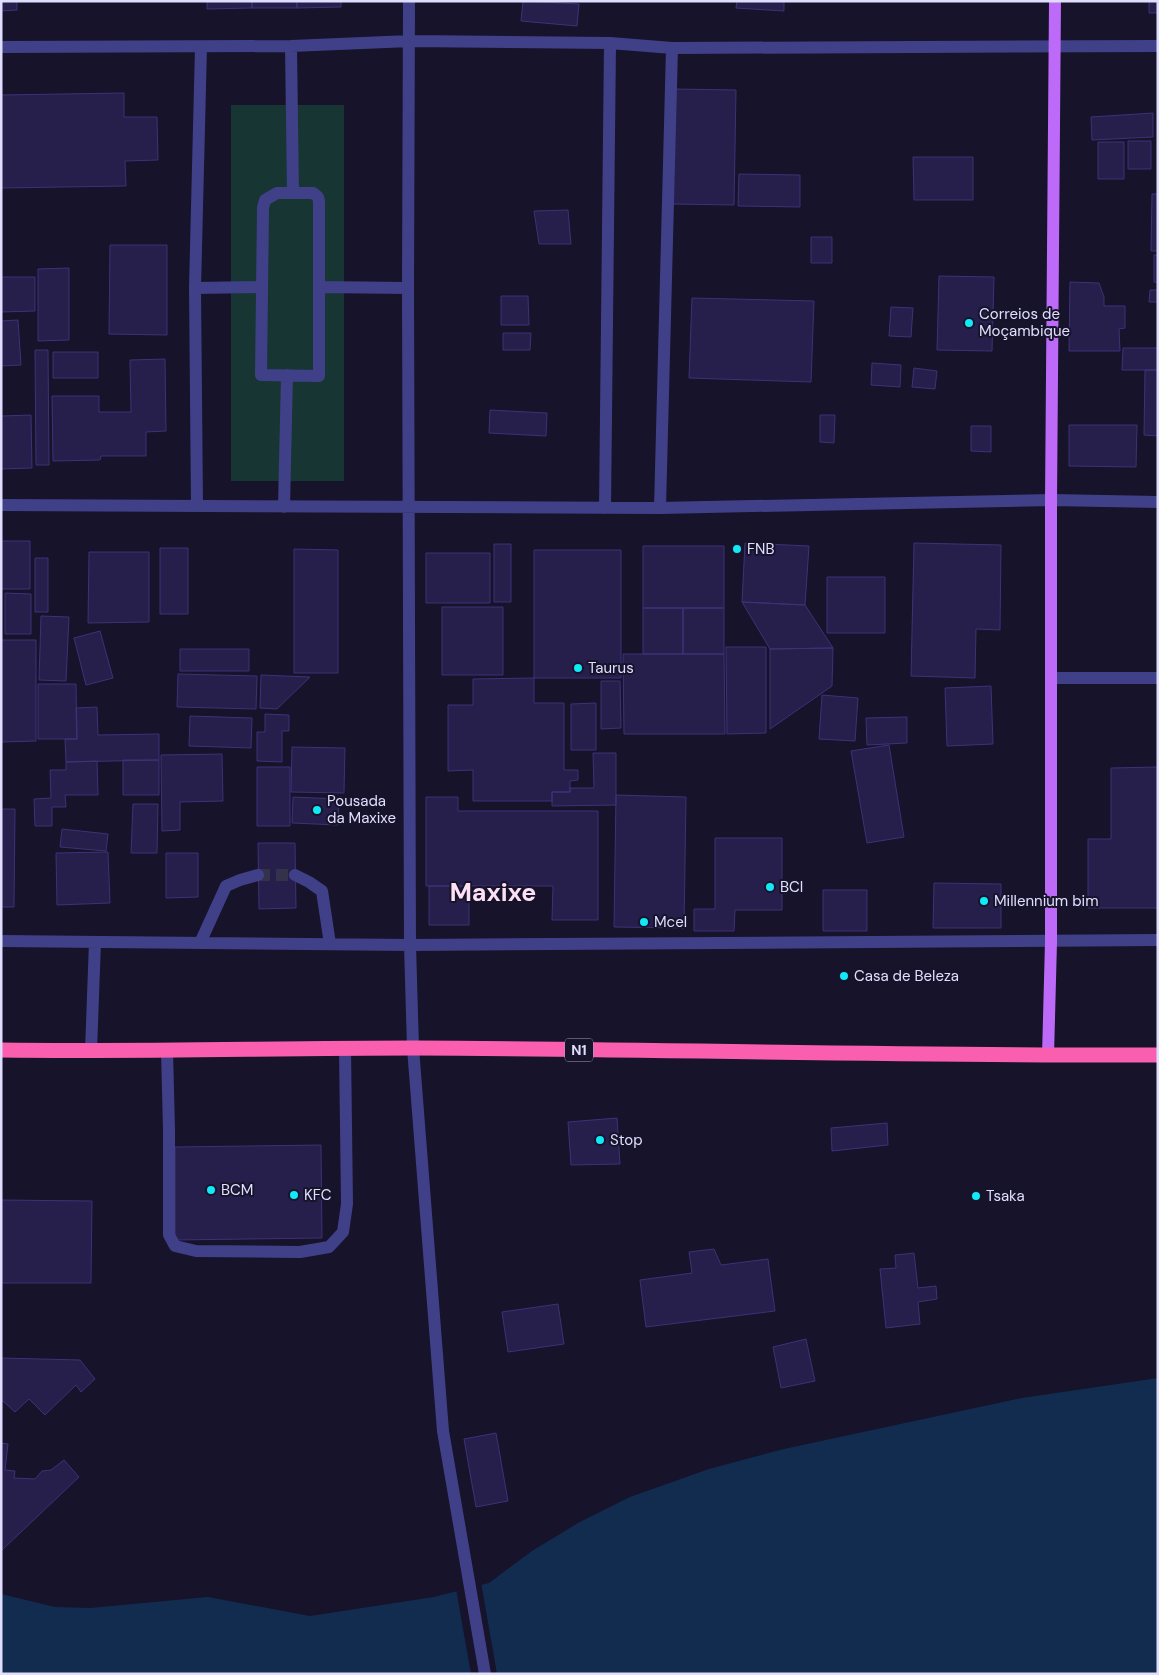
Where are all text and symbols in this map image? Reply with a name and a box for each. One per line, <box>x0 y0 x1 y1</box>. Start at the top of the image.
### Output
place label: Correios de Moçambique <box>979 304 1070 341</box>
marker: Correios de Moçambique <box>963 317 975 329</box>
place label: FNB <box>747 539 774 559</box>
marker: FNB <box>731 543 743 555</box>
place label: Taurus <box>588 658 634 678</box>
marker: Taurus <box>572 662 584 674</box>
place label: Pousada da Maxixe <box>327 791 396 828</box>
marker: Pousada da Maxixe <box>311 804 323 816</box>
district label: Maxixe <box>450 876 536 909</box>
place label: BCI <box>780 877 803 897</box>
marker: BCI <box>764 881 776 893</box>
place label: Millennium bim <box>994 891 1099 911</box>
marker: Millennium bim <box>978 895 990 907</box>
place label: Mcel <box>654 912 687 932</box>
marker: Mcel <box>638 916 650 928</box>
place label: Casa de Beleza <box>854 966 959 986</box>
marker: Casa de Beleza <box>838 970 850 982</box>
road number: N1 <box>565 1038 593 1062</box>
place label: Stop <box>610 1130 643 1150</box>
marker: Stop <box>594 1134 606 1146</box>
place label: BCM <box>221 1180 253 1200</box>
marker: BCM <box>205 1184 217 1196</box>
place label: KFC <box>304 1185 332 1205</box>
place label: Tsaka <box>986 1186 1025 1206</box>
marker: KFC <box>288 1189 300 1201</box>
marker: Tsaka <box>970 1190 982 1202</box>

